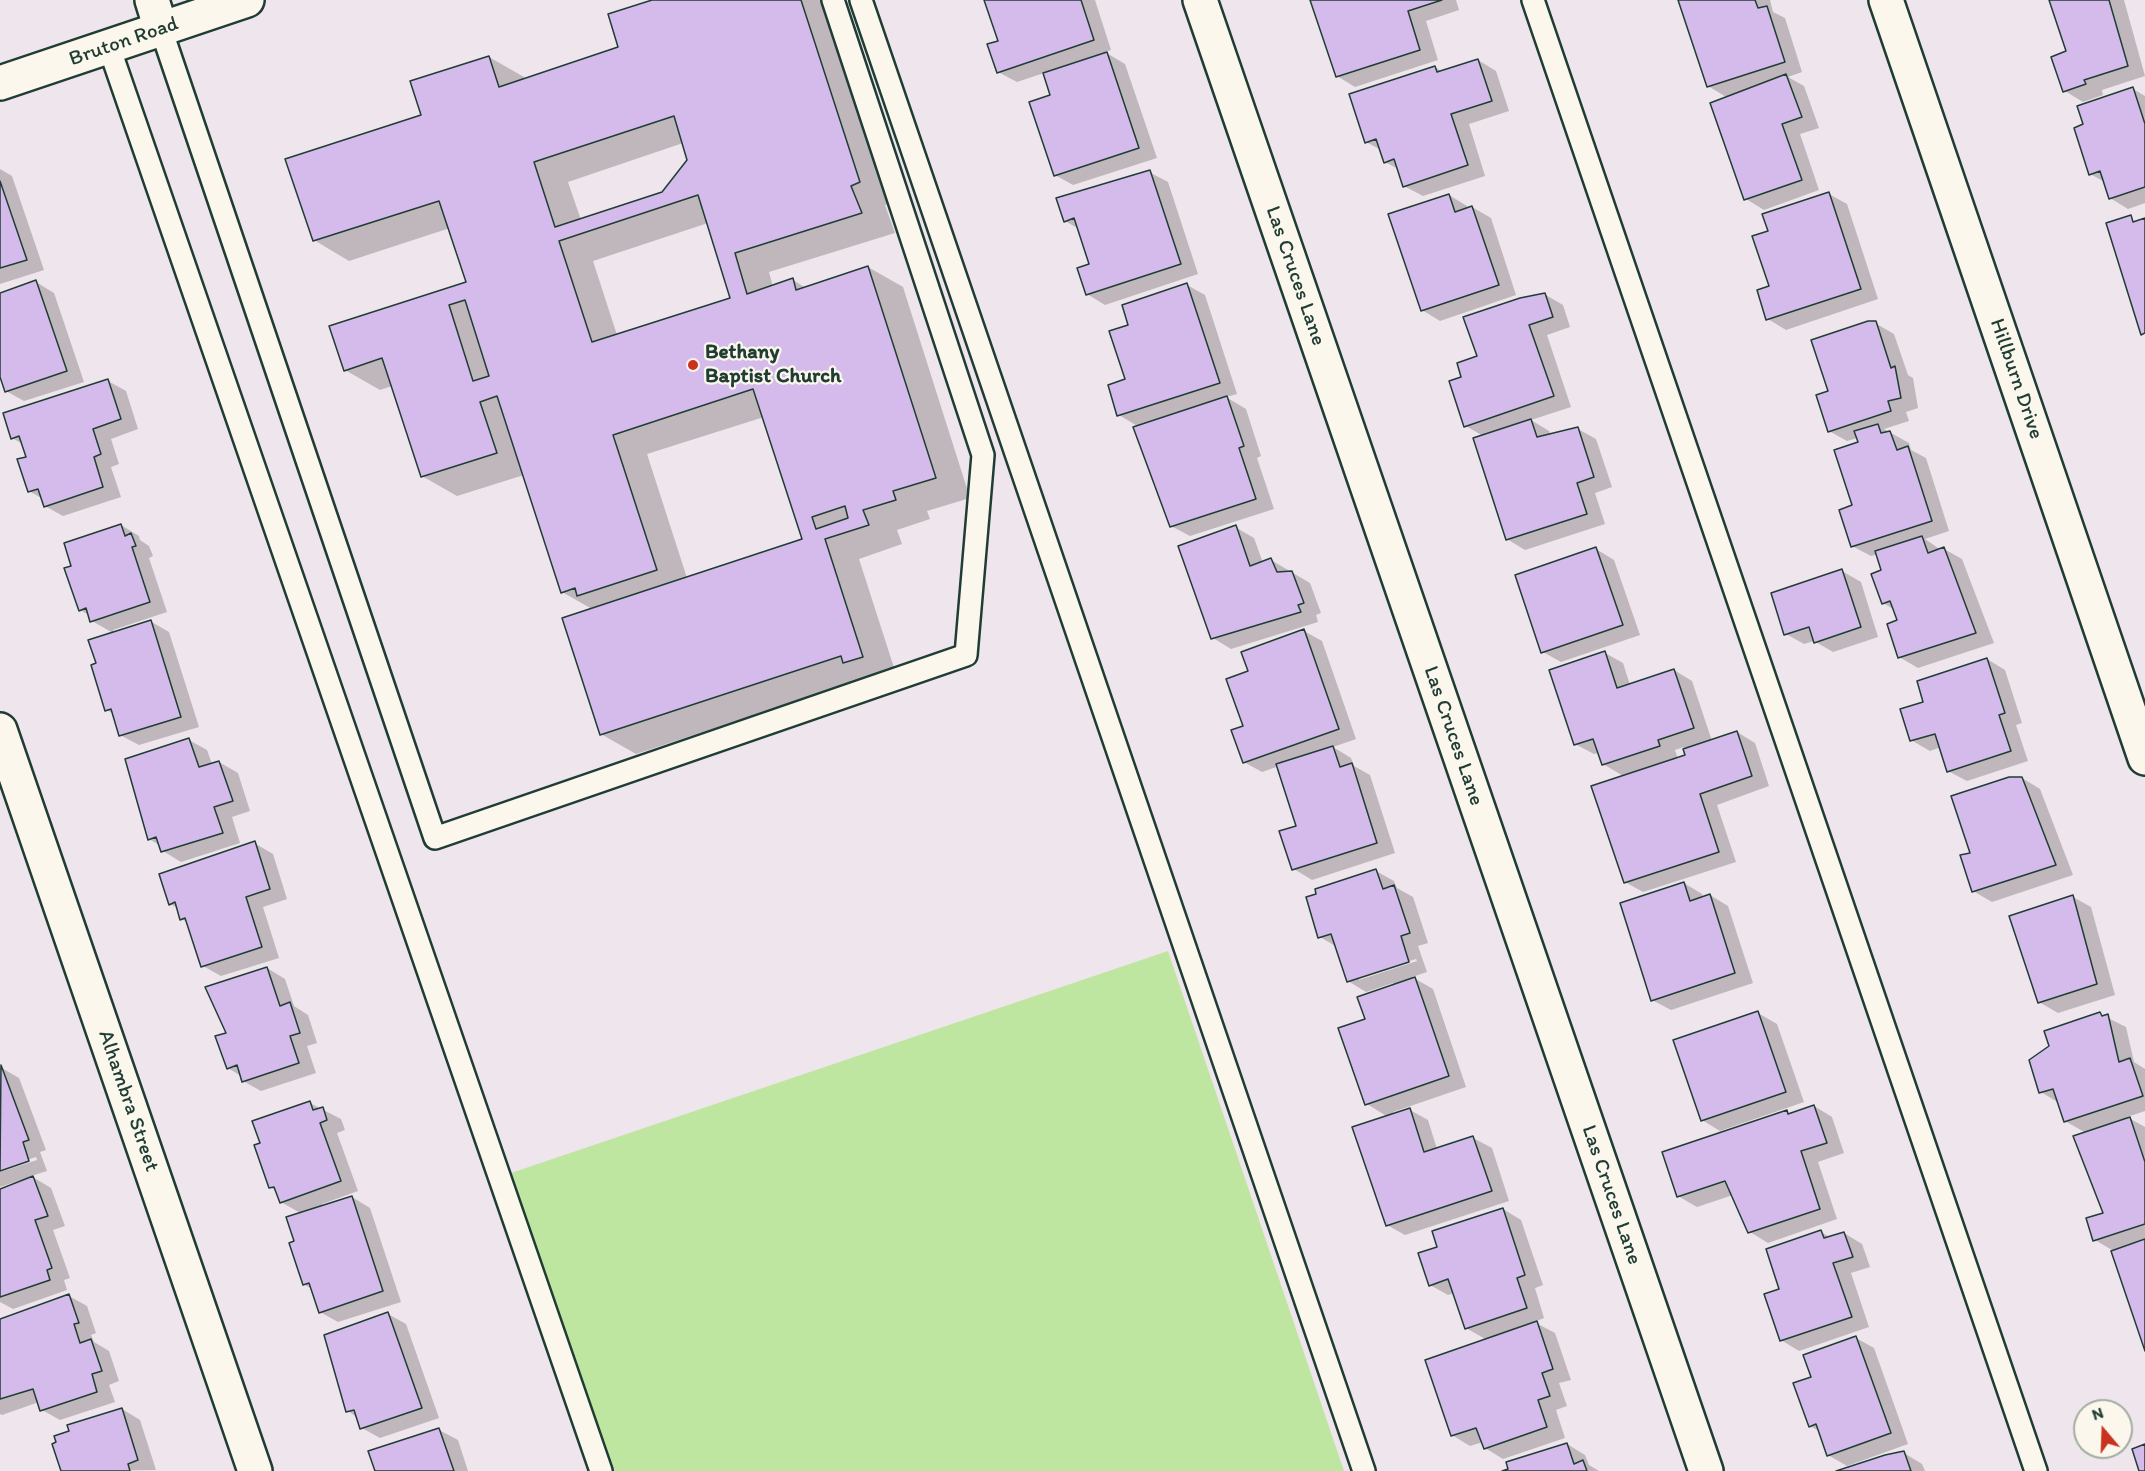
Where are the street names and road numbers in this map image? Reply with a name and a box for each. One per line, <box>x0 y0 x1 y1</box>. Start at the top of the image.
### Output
street label: Bruton Road <box>66 12 182 72</box>
street label: Las Cruces Lane <box>1259 203 1331 349</box>
street label: Hillburn Drive <box>1984 315 2048 443</box>
street label: Las Cruces Lane <box>1417 663 1489 809</box>
street label: Alhambra Street <box>92 1027 164 1175</box>
street label: Las Cruces Lane <box>1575 1122 1647 1268</box>

